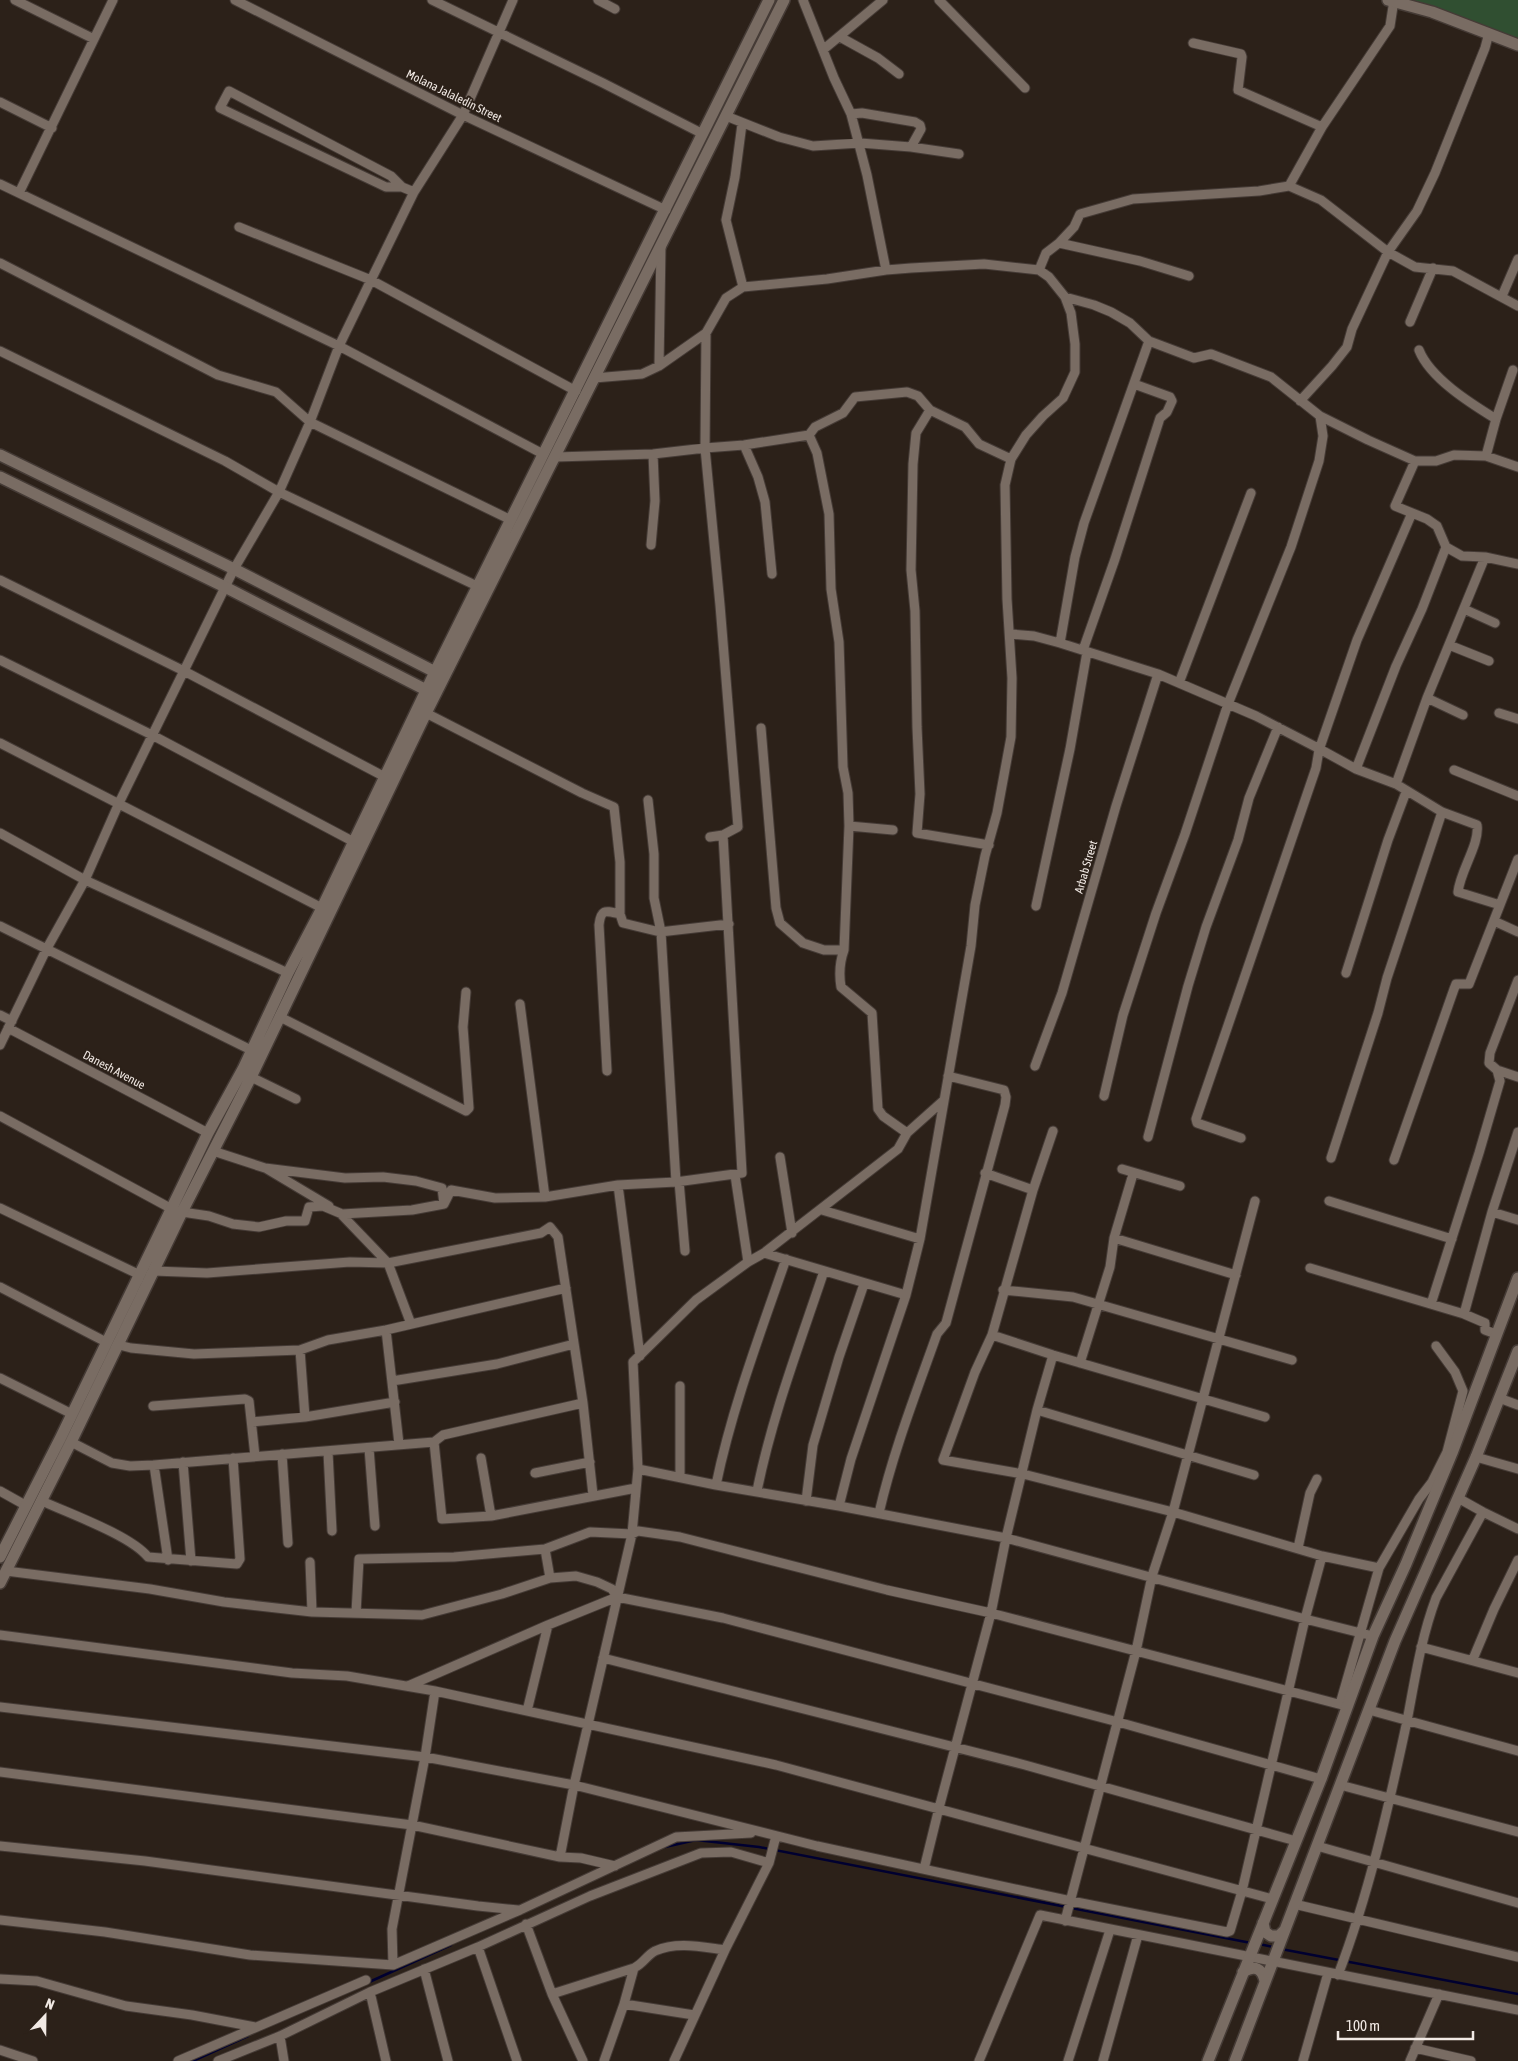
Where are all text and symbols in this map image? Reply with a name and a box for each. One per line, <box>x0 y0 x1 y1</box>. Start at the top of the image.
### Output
street label: Molana Jalaledin Street <box>404 67 504 125</box>
street label: Arbab Street <box>1072 838 1100 895</box>
street label: Danesh Avenue <box>80 1048 148 1092</box>
north arrow <box>20 1991 70 2041</box>
text: N <box>43 1995 57 2013</box>
scale bar <box>1338 2008 1473 2040</box>
text: 100 m <box>1346 2017 1380 2034</box>

